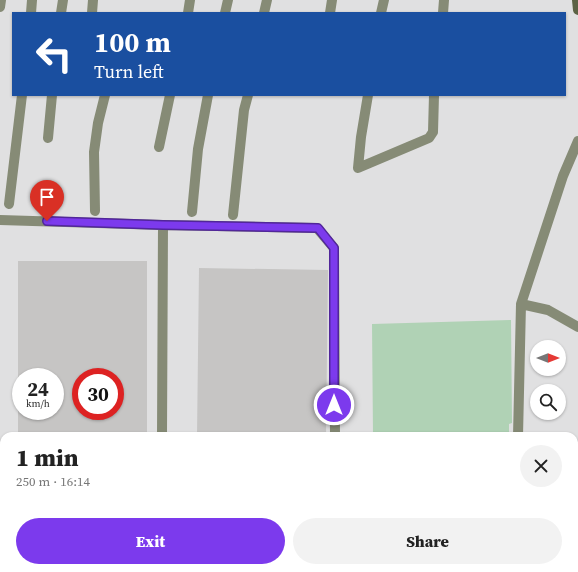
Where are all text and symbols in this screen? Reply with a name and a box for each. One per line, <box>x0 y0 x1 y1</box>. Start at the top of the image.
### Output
text: 100 m <box>94 23 171 61</box>
icon: left <box>28 28 80 80</box>
text: Turn left <box>94 59 164 84</box>
pin <box>30 180 64 221</box>
icon: arrive <box>36 186 58 208</box>
north arrow <box>530 340 566 376</box>
map controls <box>530 340 566 420</box>
speed limit sign: 30 <box>72 368 124 420</box>
text: 24 <box>27 375 49 403</box>
position arrow <box>313 384 355 426</box>
button: search <box>530 384 566 420</box>
text: km/h <box>26 397 50 410</box>
text: 1 min <box>16 441 79 474</box>
button: close <box>520 445 562 487</box>
text: 250 m · 16:14 <box>16 473 90 490</box>
button: Exit <box>16 518 285 564</box>
button: Share <box>293 518 562 564</box>

